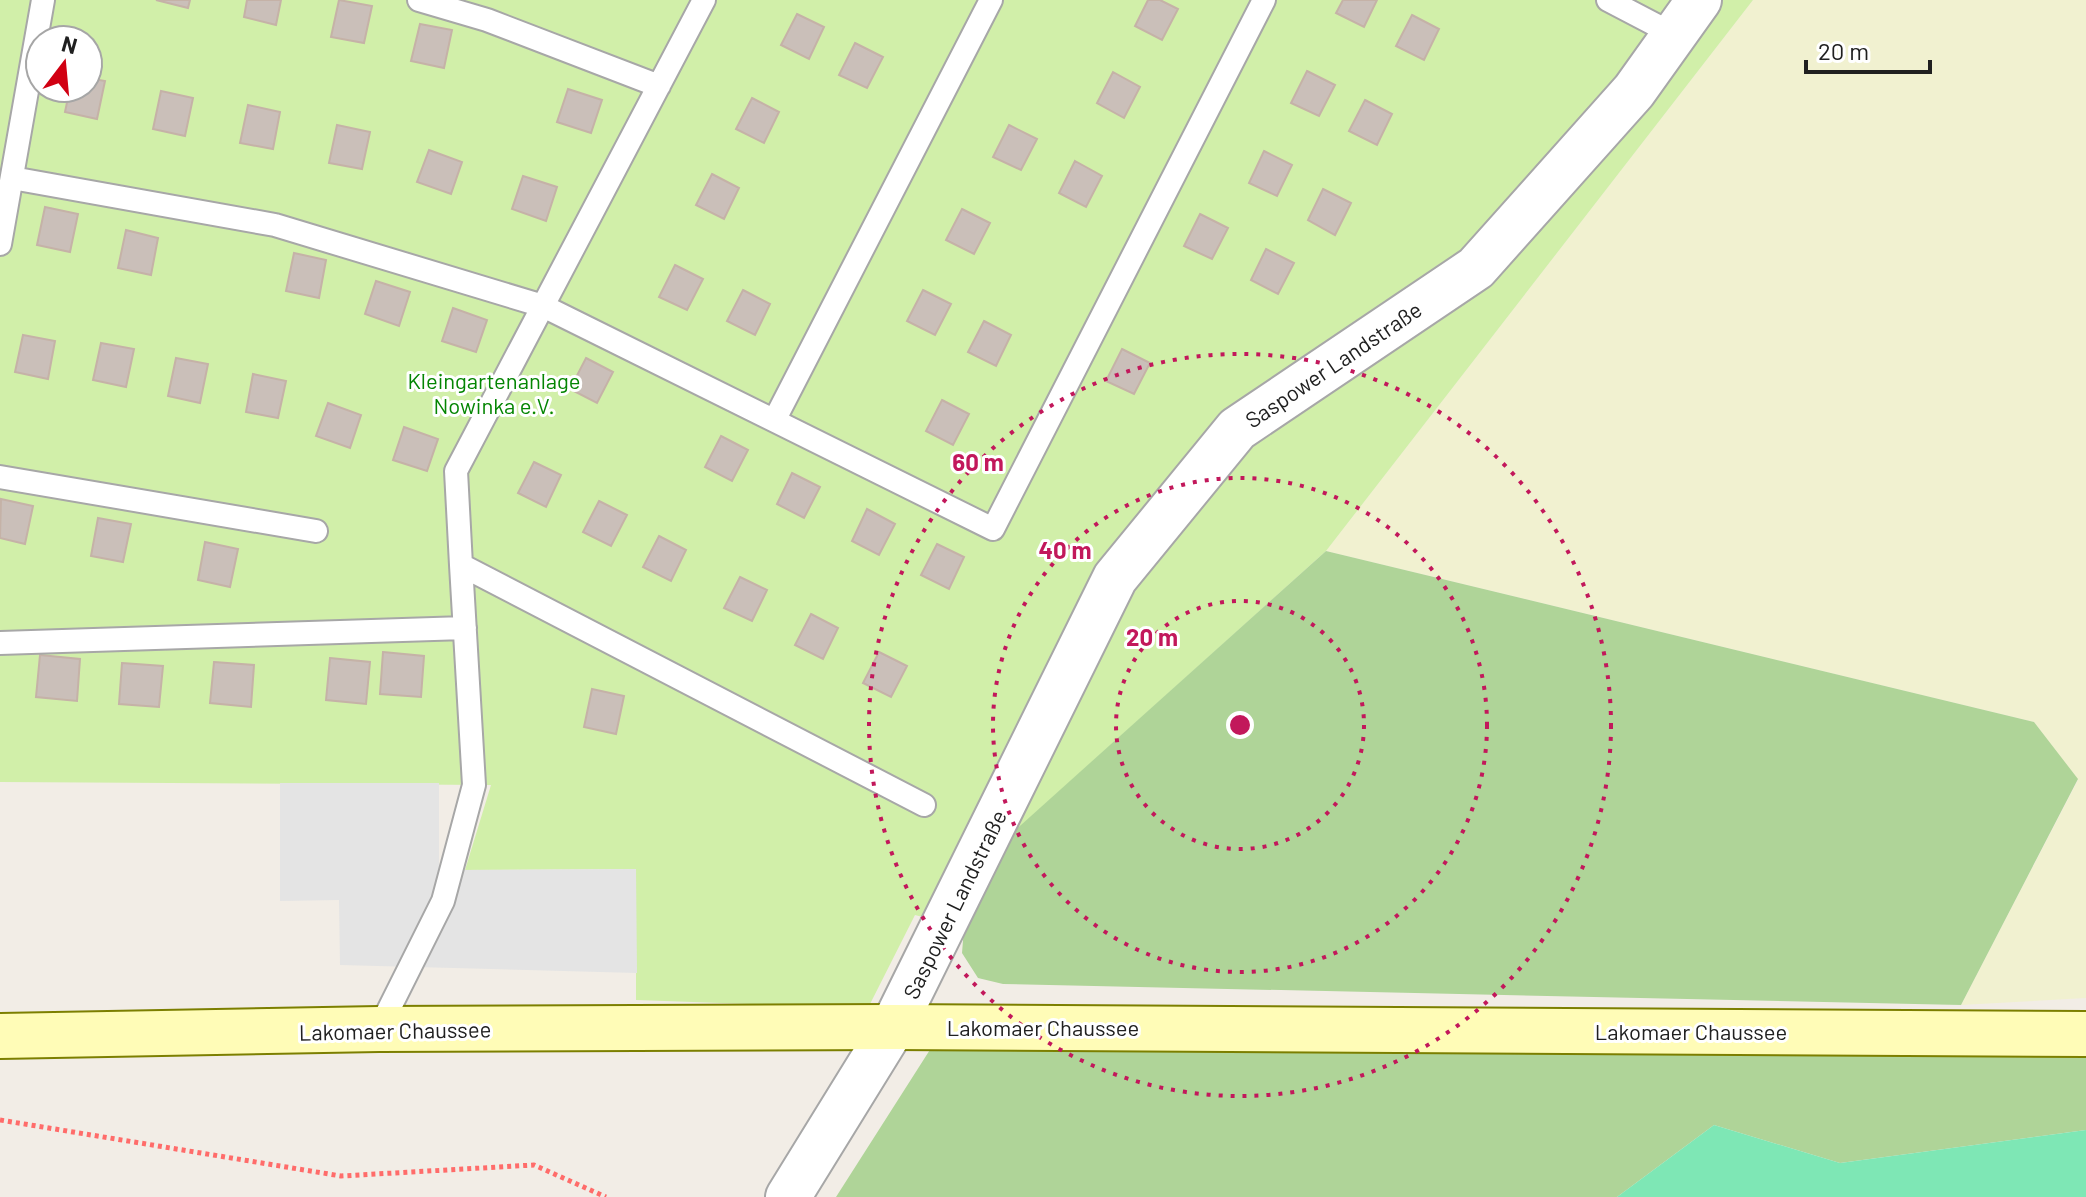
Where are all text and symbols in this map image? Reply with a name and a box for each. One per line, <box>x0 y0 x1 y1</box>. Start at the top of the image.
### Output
north arrow <box>24 24 104 104</box>
scale bar <box>1806 24 1930 74</box>
text: N <box>59 29 80 58</box>
text: 20 m <box>1818 36 1869 65</box>
street label: Saspower Landstraße <box>1240 295 1426 433</box>
park label: Kleingartenanlage Nowinka e.V. <box>407 367 581 418</box>
text: 60 m <box>952 447 1004 476</box>
text: 40 m <box>1038 535 1092 564</box>
text: 20 m <box>1126 622 1178 651</box>
centre of rings <box>1226 711 1254 739</box>
street label: Saspower Landstraße <box>897 805 1011 1003</box>
street label: Lakomaer Chaussee <box>947 1014 1139 1040</box>
street label: Lakomaer Chaussee <box>299 1015 491 1045</box>
street label: Lakomaer Chaussee <box>1595 1018 1787 1044</box>

